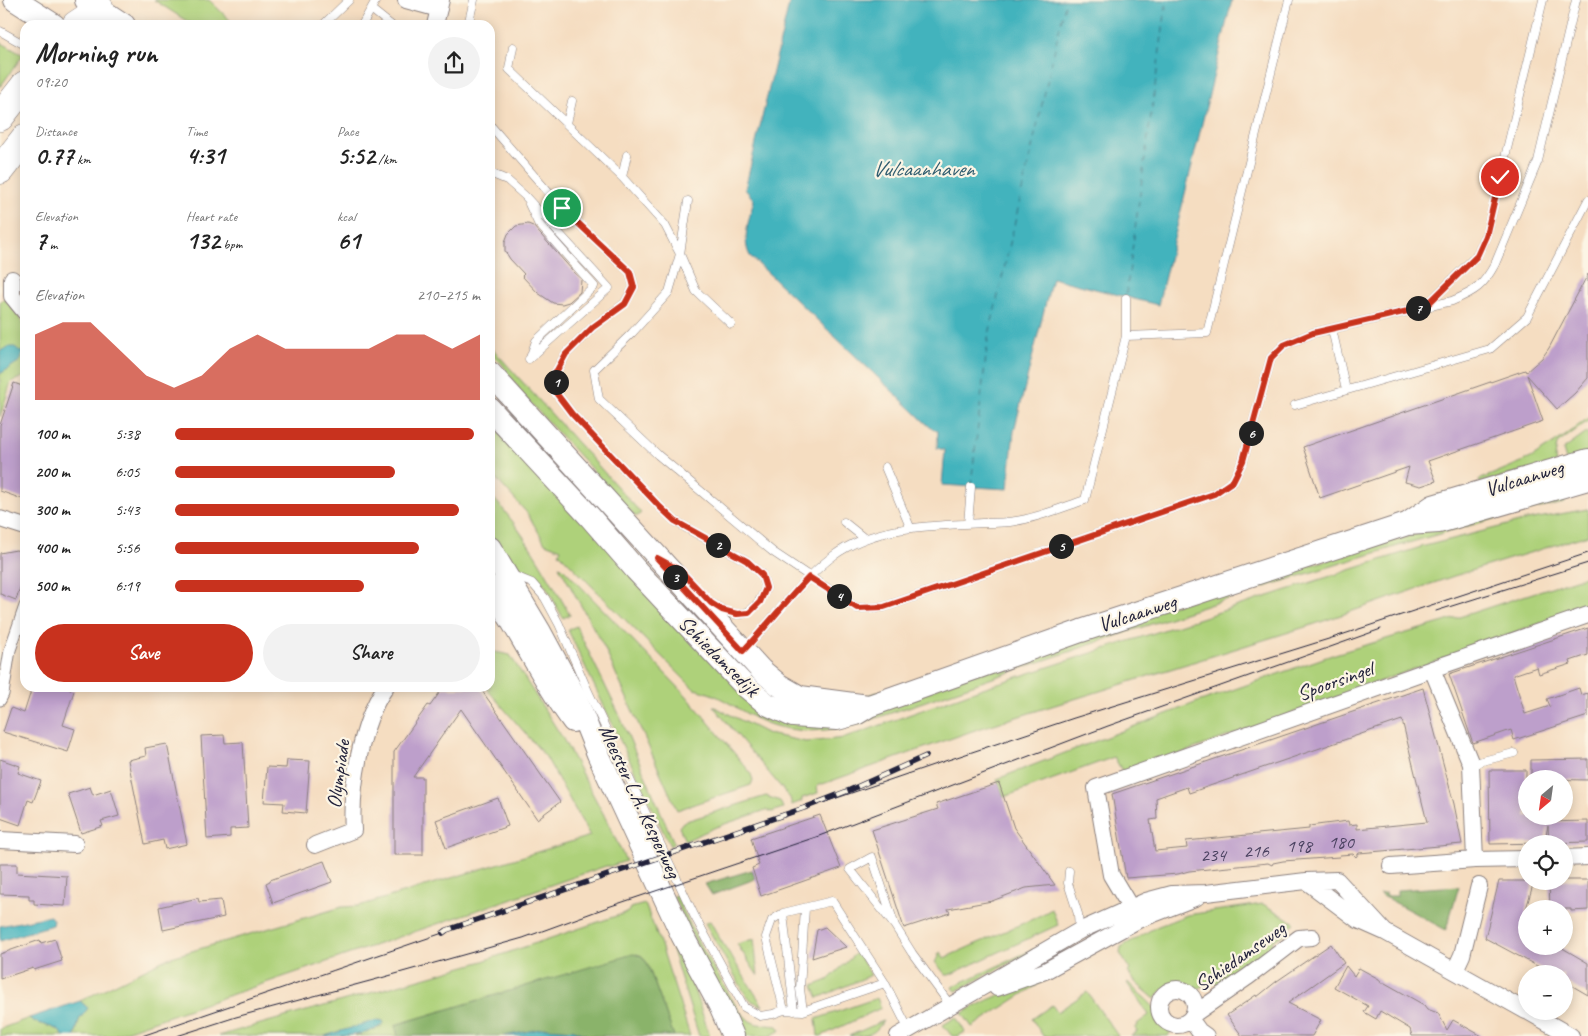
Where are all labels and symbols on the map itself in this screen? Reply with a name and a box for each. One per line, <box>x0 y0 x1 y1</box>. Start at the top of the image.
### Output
water label: Vulcaanhaven <box>872 155 976 183</box>
pin <box>1479 156 1521 198</box>
pin <box>541 187 583 229</box>
pin: 7 <box>1406 296 1430 320</box>
pin: 1 <box>544 370 568 394</box>
pin: 6 <box>1238 420 1264 446</box>
street label: Vulcaanweg <box>1482 453 1568 502</box>
pin: 2 <box>706 532 730 558</box>
pin: 5 <box>1048 534 1074 558</box>
pin: 3 <box>662 564 688 590</box>
pin: 4 <box>826 584 852 608</box>
street label: Vulcaanweg <box>1095 588 1181 638</box>
street label: Schiedamsedijk <box>673 610 766 703</box>
street label: Spoorsingel <box>1293 654 1380 707</box>
street label: Meester L.A. Kesperweg <box>593 720 688 883</box>
street label: Olympiade <box>320 737 356 810</box>
north arrow <box>1518 770 1572 825</box>
house number: 180 <box>1328 830 1355 854</box>
house number: 198 <box>1286 834 1314 858</box>
house number: 216 <box>1243 839 1270 863</box>
house number: 234 <box>1200 843 1228 867</box>
street label: Schiedamseweg <box>1189 914 1292 997</box>

